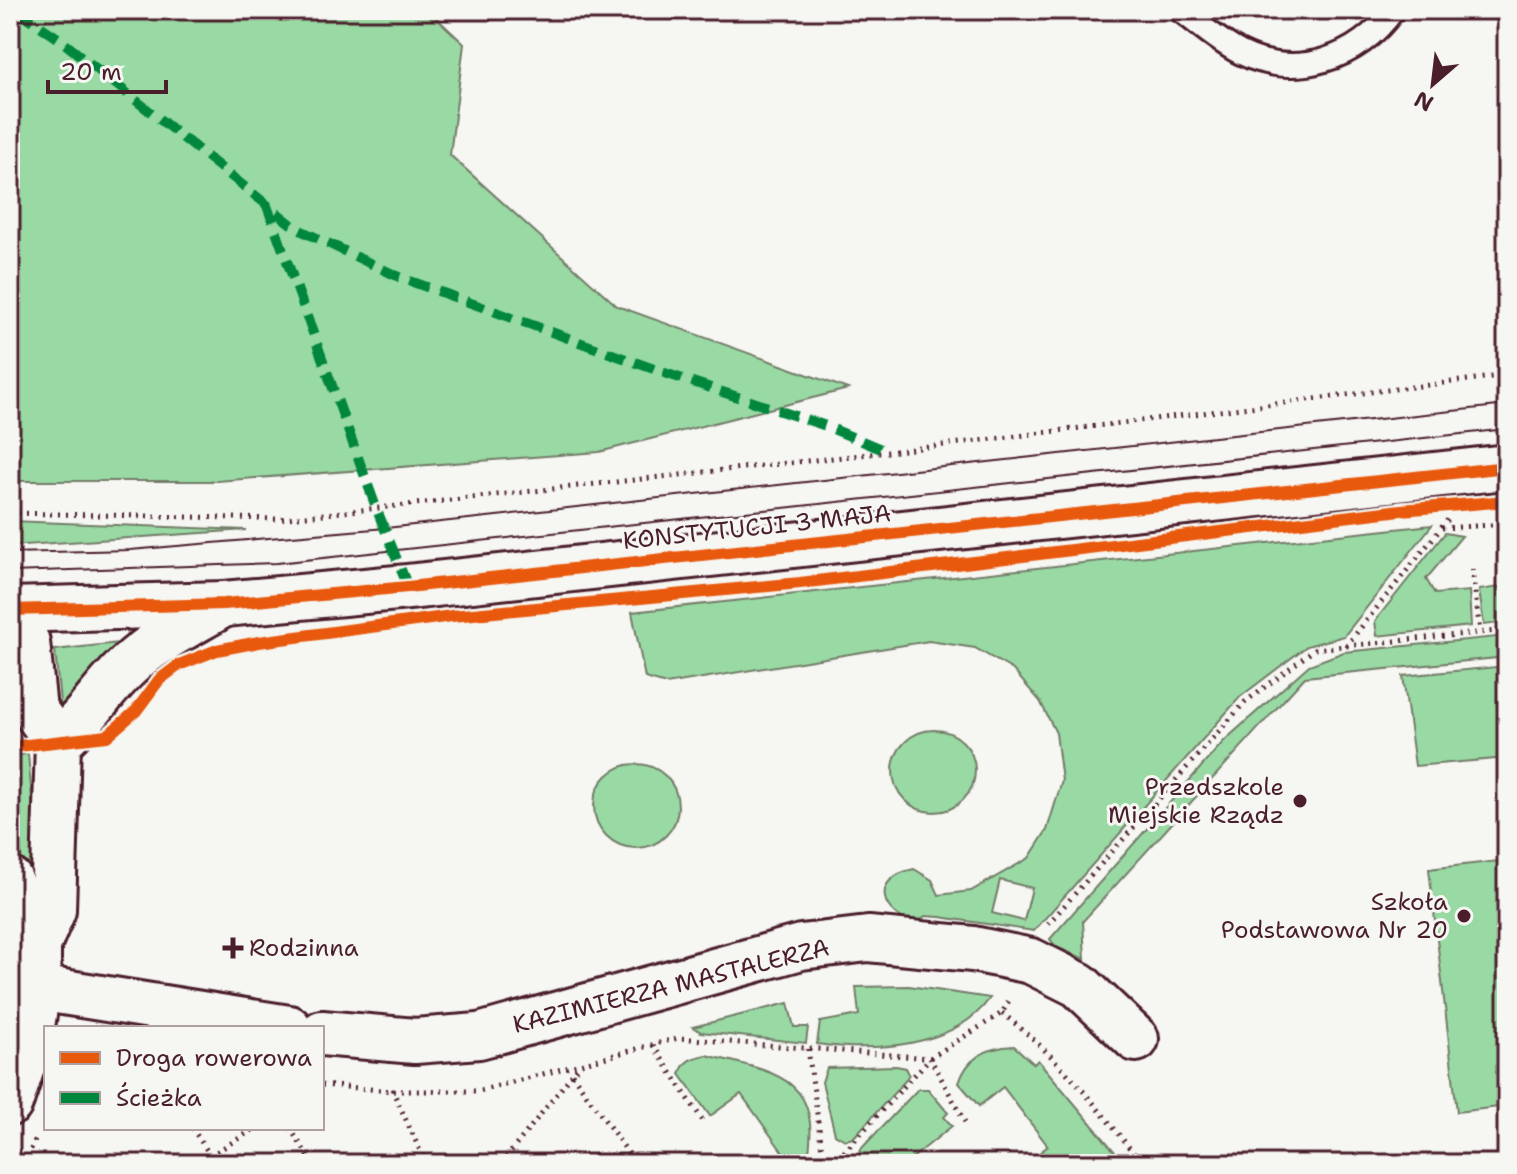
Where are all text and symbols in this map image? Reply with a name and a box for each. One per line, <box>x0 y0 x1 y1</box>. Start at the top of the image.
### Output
scale bar <box>48 44 166 94</box>
north arrow <box>1393 44 1473 124</box>
text: 20 m <box>60 56 122 88</box>
text: N <box>1409 84 1438 118</box>
street label: KONSTYTUCJI 3 MAJA <box>621 497 893 557</box>
place label: Przedszkole Miejskie Rządz <box>1108 771 1284 831</box>
marker: Przedszkole Miejskie Rządz <box>1291 792 1309 810</box>
place label: Szkoła Podstawowa Nr 20 <box>1221 886 1448 946</box>
marker: Szkoła Podstawowa Nr 20 <box>1455 907 1473 925</box>
street label: KAZIMIERZA MASTALERZA <box>509 931 833 1041</box>
place label: Rodzinna <box>249 932 359 964</box>
marker: Rodzinna <box>224 939 242 957</box>
legend <box>44 1026 324 1130</box>
text: Droga rowerowa <box>116 1042 312 1074</box>
text: Ścieżka <box>116 1082 202 1114</box>

